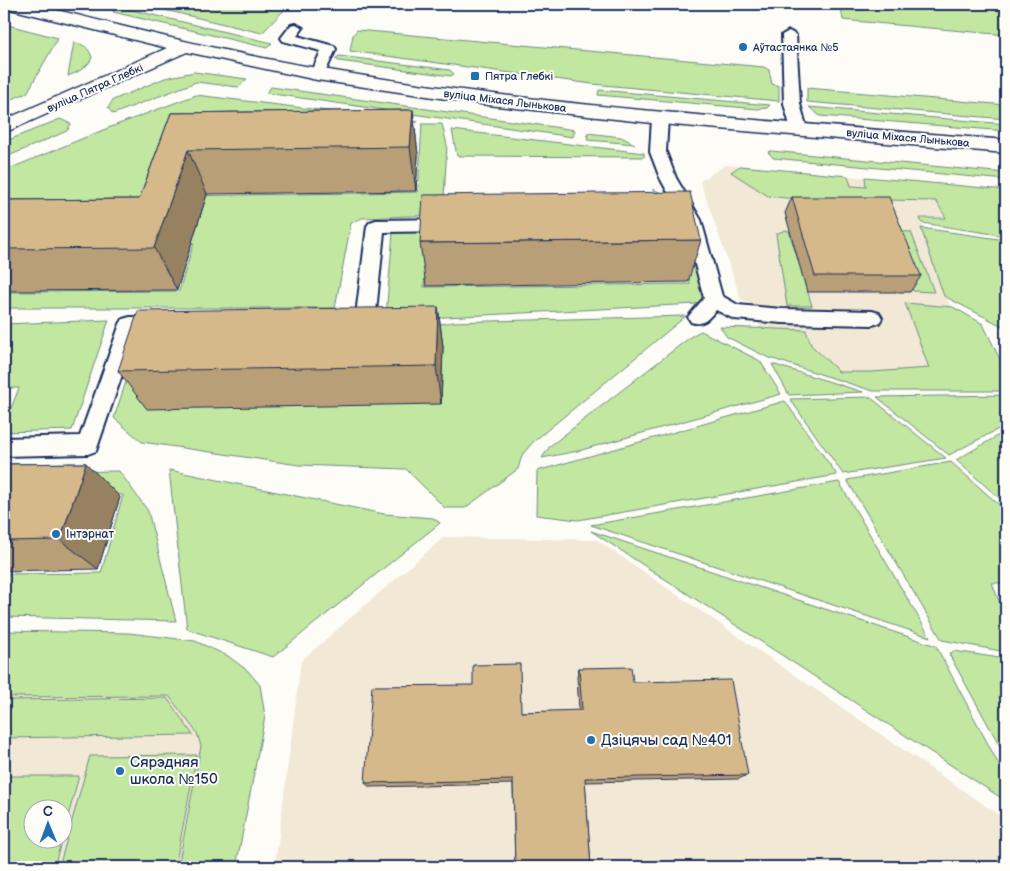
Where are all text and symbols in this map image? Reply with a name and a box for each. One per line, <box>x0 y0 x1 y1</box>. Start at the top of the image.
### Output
marker: Аўтастаянка №5 <box>737 41 749 53</box>
place label: Аўтастаянка №5 <box>752 41 839 54</box>
street label: вуліца Пятра Глебкі <box>45 61 145 115</box>
marker: Пятра Глебкі <box>469 70 481 82</box>
place label: Пятра Глебкі <box>485 70 553 83</box>
street label: вуліца Міхася Лынькова <box>443 87 568 115</box>
street label: вуліца Міхася Лынькова <box>846 126 971 150</box>
place label: Інтэрнат <box>66 527 115 542</box>
marker: Інтэрнат <box>50 528 62 540</box>
place label: Дзіцячы сад №401 <box>601 731 732 750</box>
marker: Дзіцячы сад №401 <box>585 734 597 746</box>
place label: Сярэдняя школа №150 <box>130 753 218 789</box>
marker: Сярэдняя школа №150 <box>114 765 126 777</box>
north arrow <box>22 798 72 848</box>
text: С <box>43 803 53 820</box>

